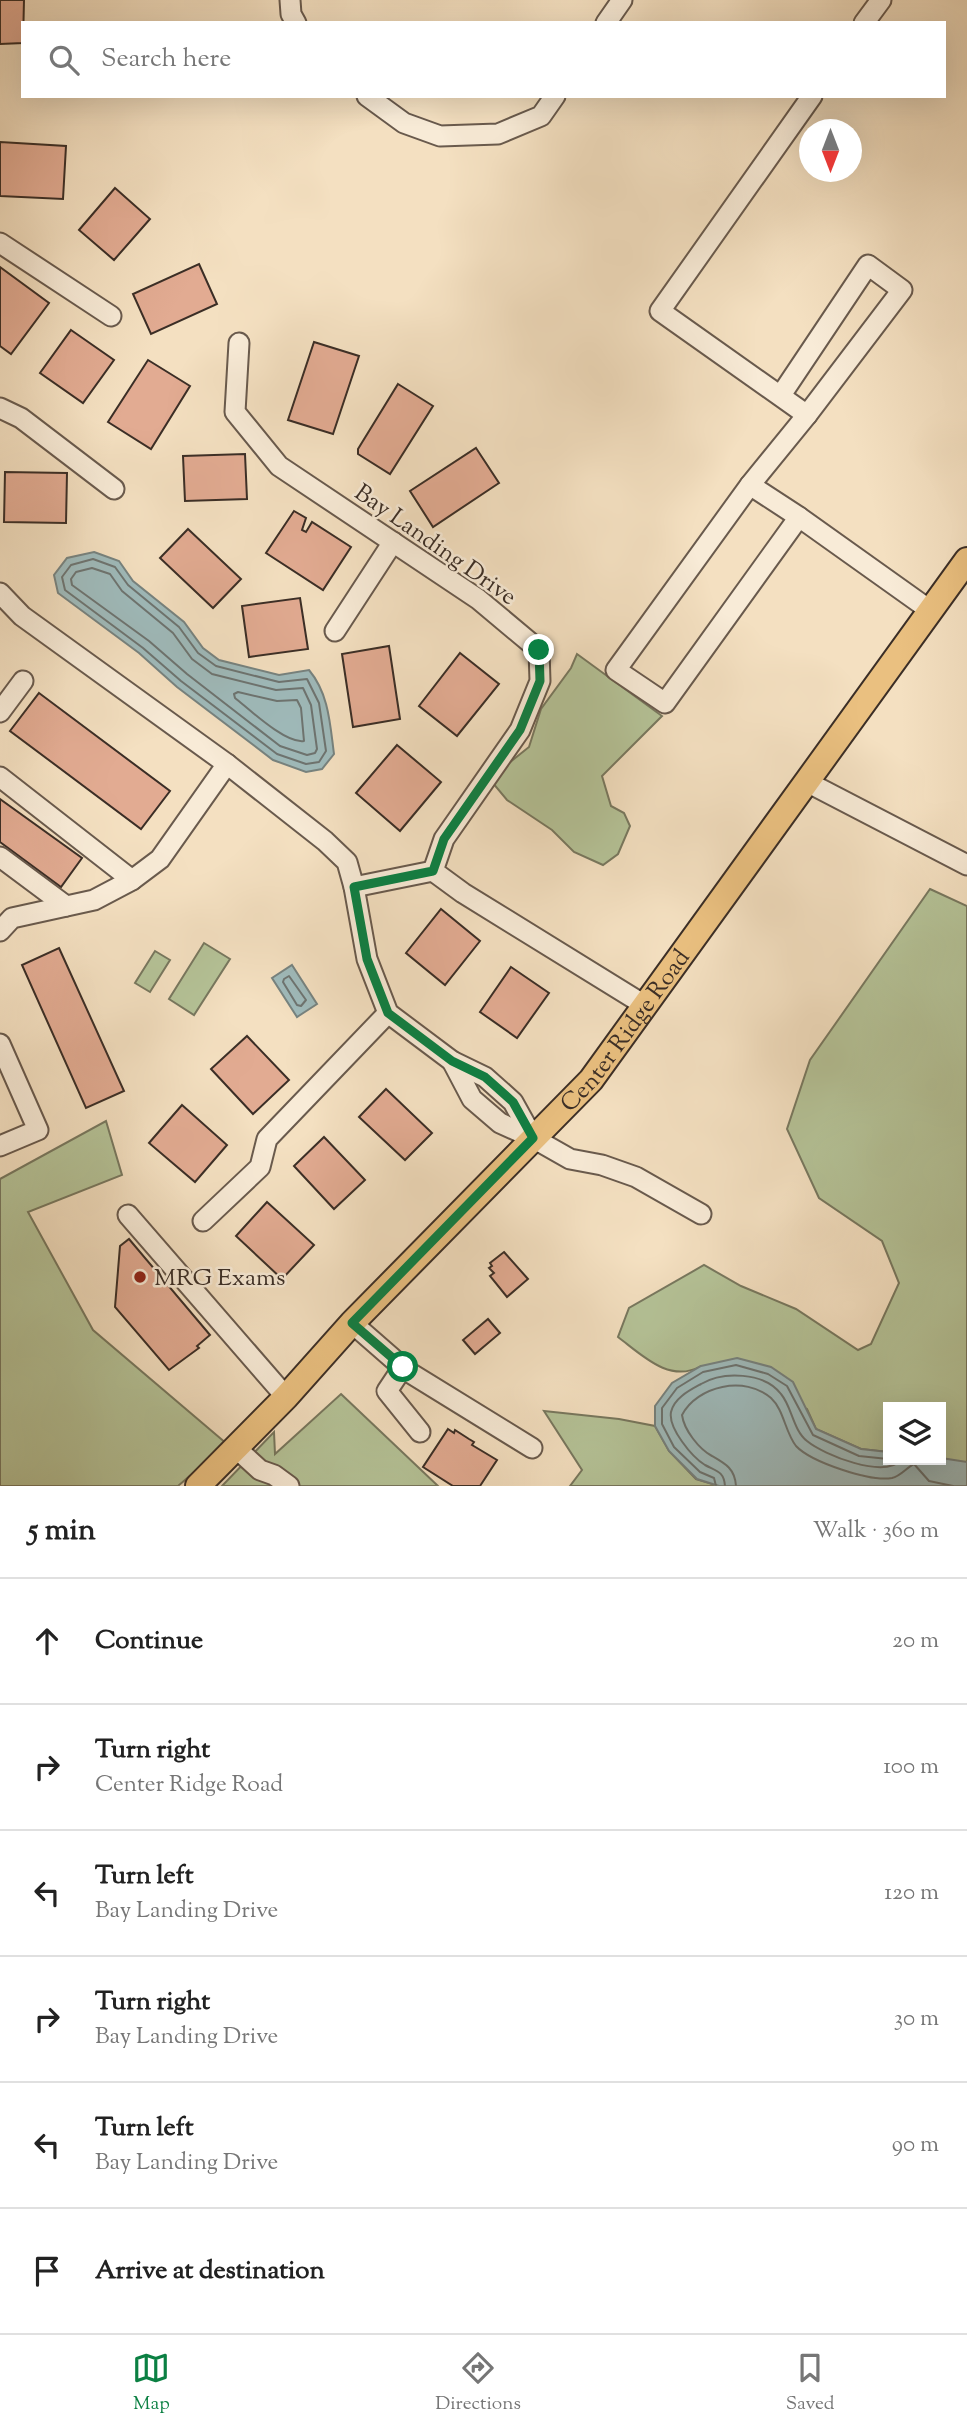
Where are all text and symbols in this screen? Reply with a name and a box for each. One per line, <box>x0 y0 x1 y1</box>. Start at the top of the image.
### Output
search box <box>21 21 946 98</box>
icon: search <box>45 41 83 79</box>
text: Search here <box>101 41 231 78</box>
north arrow <box>799 119 862 182</box>
street label: Bay Landing Drive <box>347 477 523 614</box>
route end <box>523 634 554 665</box>
street label: Center Ridge Road <box>553 943 699 1121</box>
place label: MRG Exams <box>154 1262 285 1296</box>
marker: MRG Exams <box>132 1269 148 1285</box>
route start <box>387 1351 418 1382</box>
map controls <box>883 1402 946 1465</box>
button: layers <box>883 1402 946 1465</box>
text: 5 min <box>28 1510 96 1553</box>
text: Walk · 360 m <box>813 1515 939 1548</box>
icon: ahead <box>28 1622 66 1660</box>
text: Continue <box>95 1623 203 1660</box>
text: 20 m <box>892 1625 939 1658</box>
text: Turn right <box>95 1732 210 1769</box>
icon: right <box>28 1748 66 1786</box>
text: 100 m <box>883 1751 939 1784</box>
text: Center Ridge Road <box>95 1769 283 1802</box>
text: Turn left <box>95 1858 194 1895</box>
icon: left <box>28 1874 66 1912</box>
text: 120 m <box>884 1877 939 1910</box>
text: Bay Landing Drive <box>95 1895 278 1928</box>
text: Turn right <box>95 1984 210 2021</box>
icon: right <box>28 2000 66 2038</box>
text: 30 m <box>894 2003 939 2036</box>
text: Bay Landing Drive <box>95 2021 278 2054</box>
text: Turn left <box>95 2110 194 2147</box>
icon: left <box>28 2126 66 2164</box>
text: 90 m <box>892 2129 939 2162</box>
text: Bay Landing Drive <box>95 2147 278 2180</box>
icon: arrive <box>28 2252 66 2290</box>
text: Arrive at destination <box>95 2253 325 2290</box>
tab: Map <box>132 2349 170 2418</box>
tab: Directions <box>435 2349 521 2418</box>
tab: Saved <box>786 2349 835 2418</box>

